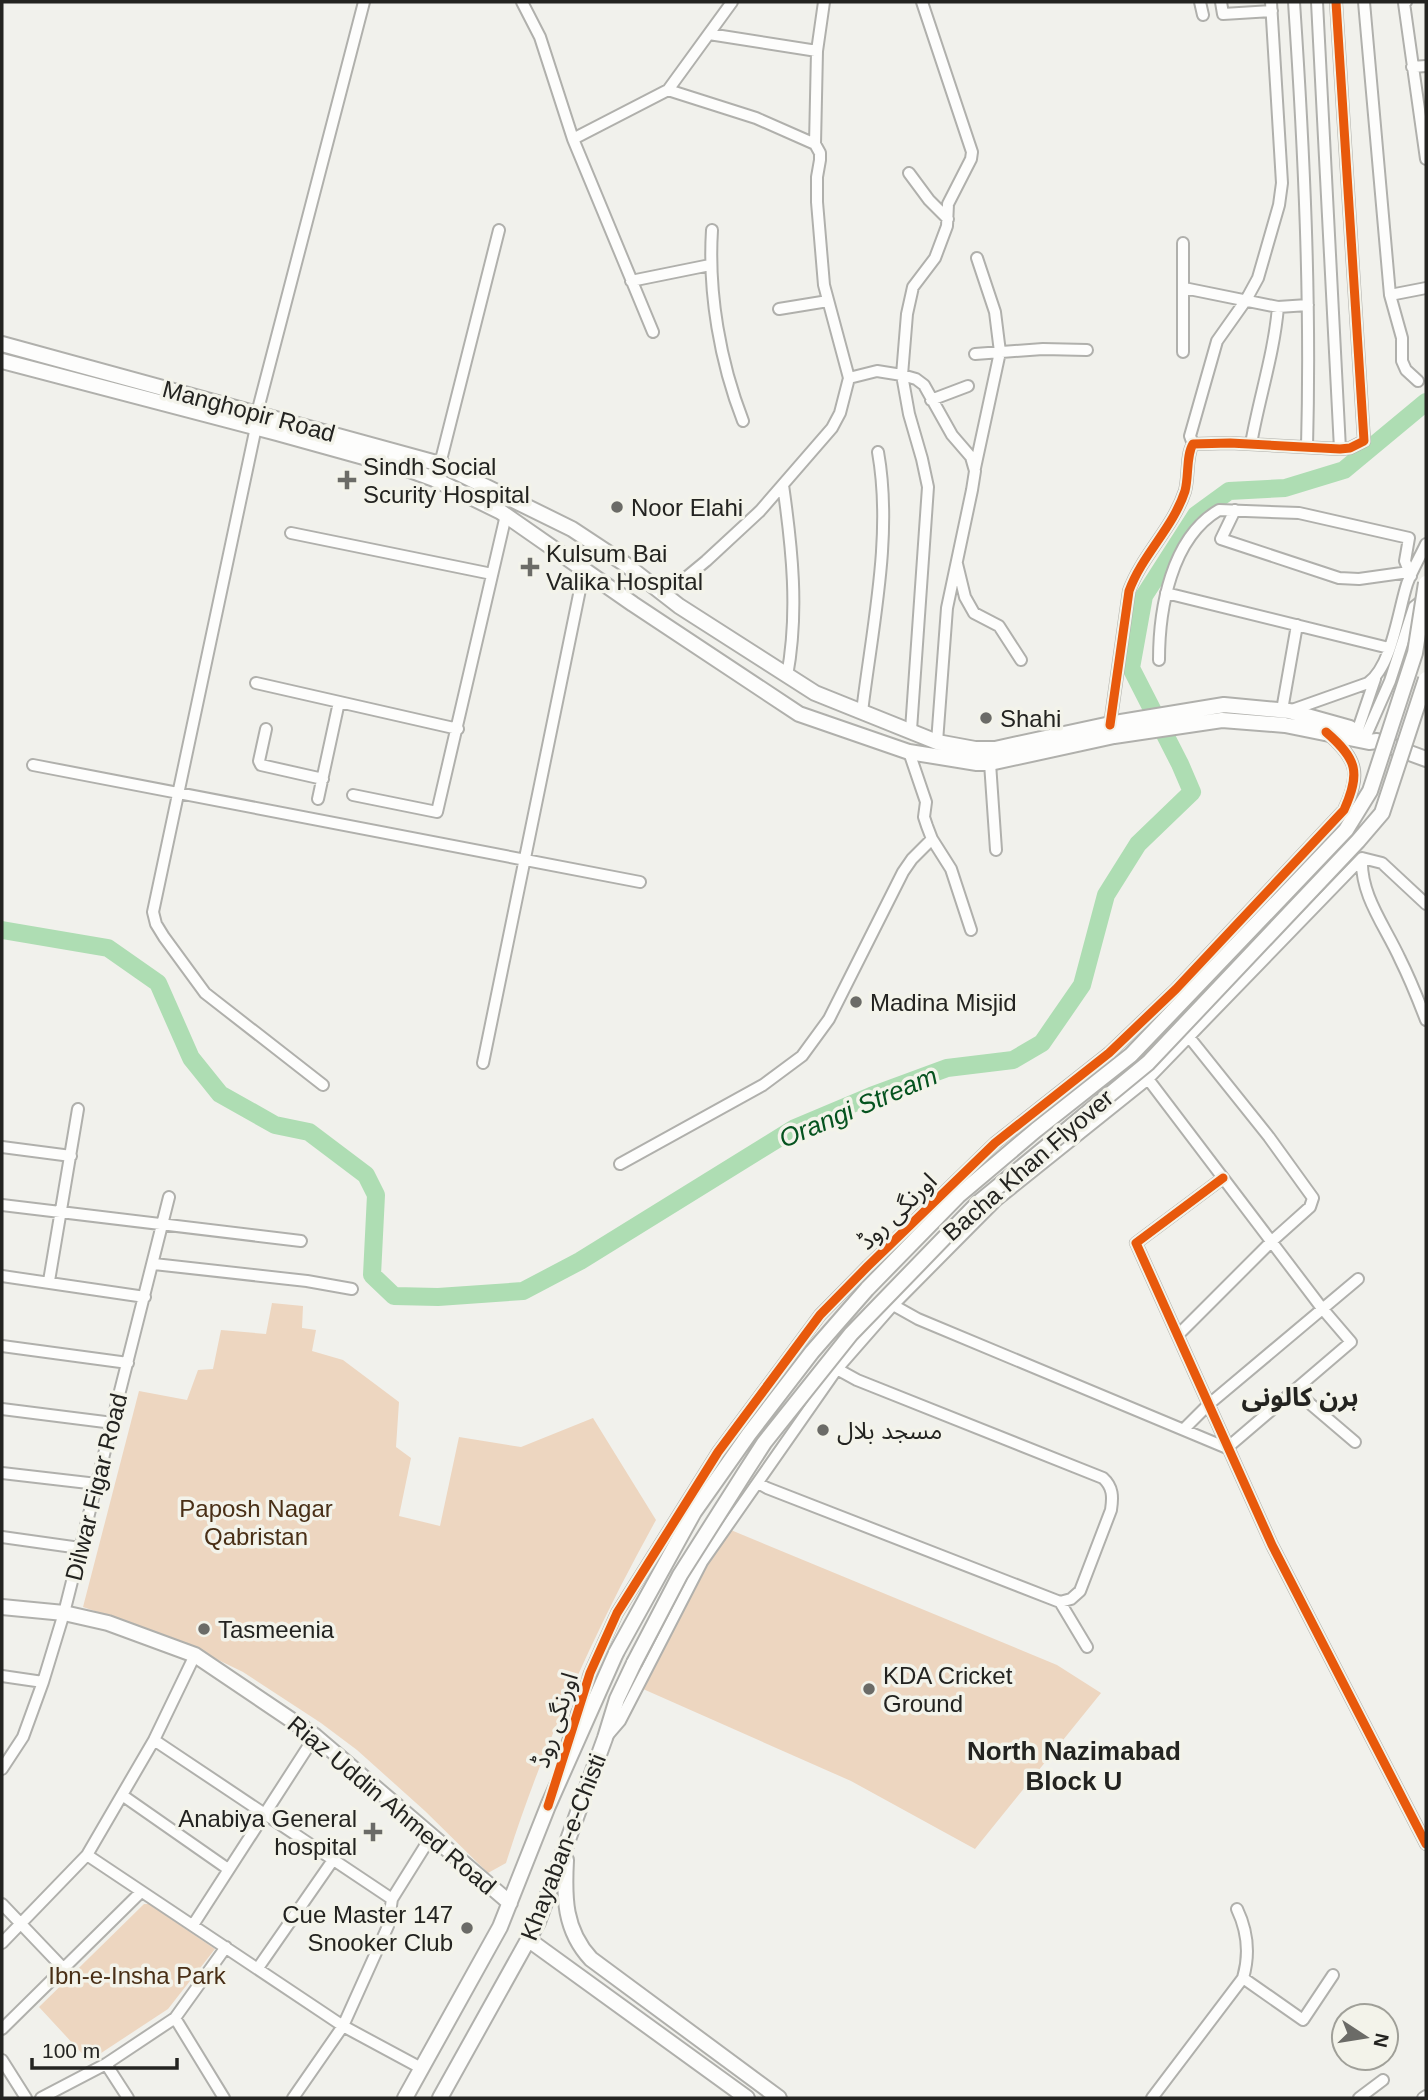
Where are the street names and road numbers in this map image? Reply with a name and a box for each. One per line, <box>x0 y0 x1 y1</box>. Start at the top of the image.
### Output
street label: Manghopir Road <box>160 375 338 447</box>
street label: Bacha Khan Flyover <box>938 1084 1118 1246</box>
street label: اورنگی روڈ <box>852 1167 943 1256</box>
street label: Dilwar Figar Road <box>60 1391 132 1583</box>
street label: اورنگی روڈ <box>527 1669 584 1771</box>
street label: Riaz Uddin Ahmed Road <box>283 1710 501 1900</box>
street label: Khayaban-e-Chisti <box>515 1750 611 1944</box>

